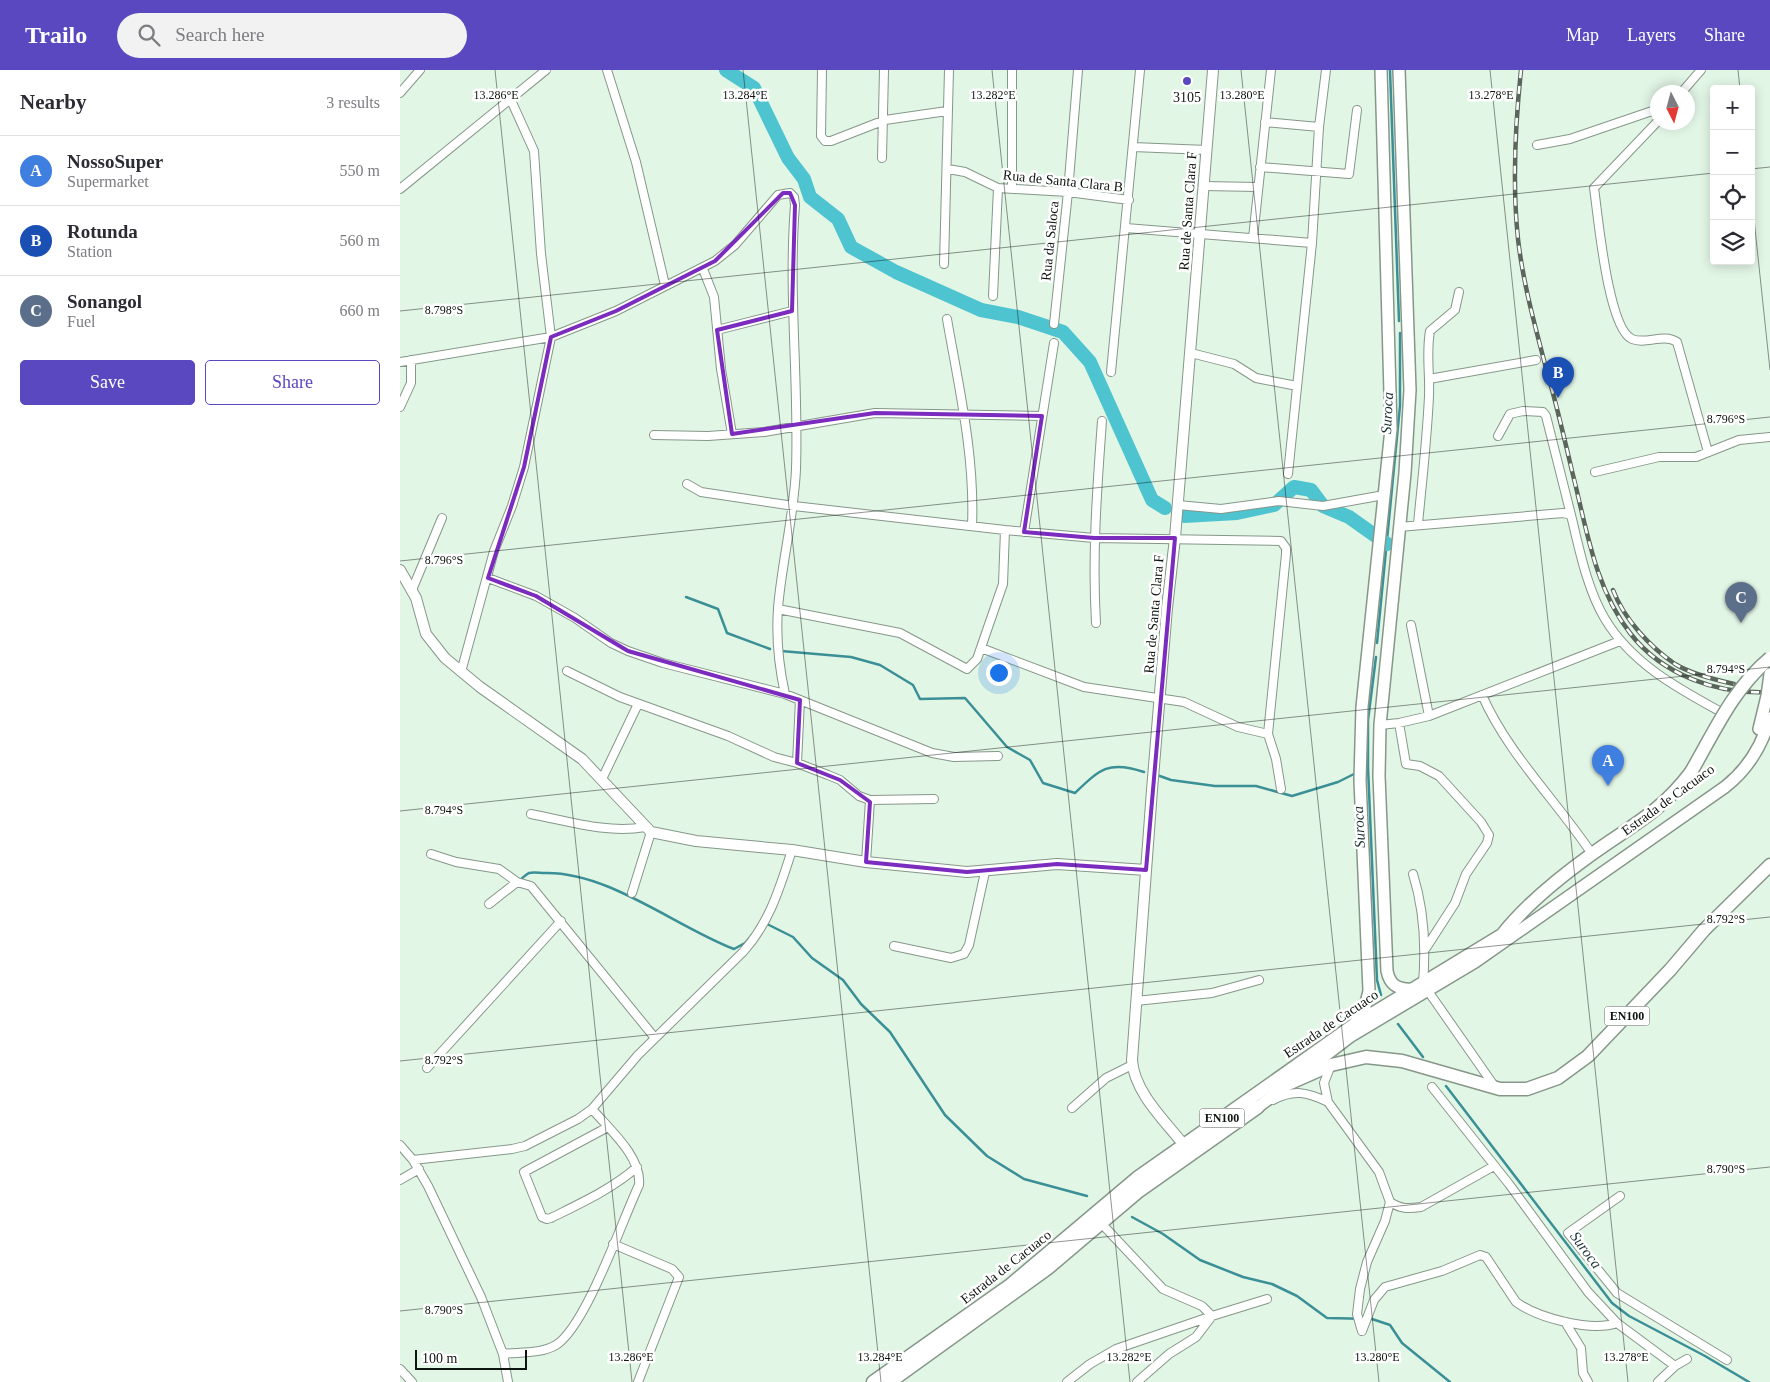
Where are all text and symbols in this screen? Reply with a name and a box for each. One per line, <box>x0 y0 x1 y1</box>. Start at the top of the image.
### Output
search box <box>117 13 467 58</box>
icon: search <box>135 21 163 49</box>
text: Trailo <box>25 22 87 48</box>
text: Search here <box>175 24 264 45</box>
text: Map <box>1566 25 1599 45</box>
text: Layers <box>1627 25 1676 45</box>
text: Share <box>1704 25 1745 45</box>
marker: 3105 <box>1181 75 1193 87</box>
north arrow <box>1650 85 1695 130</box>
map controls <box>1710 85 1755 265</box>
button: + <box>1710 85 1755 130</box>
text: 13.286°E <box>473 88 519 102</box>
text: 13.284°E <box>722 88 768 102</box>
text: 13.282°E <box>970 88 1016 102</box>
text: 13.280°E <box>1219 88 1265 102</box>
text: 13.278°E <box>1468 88 1514 102</box>
text: Nearby <box>20 90 87 114</box>
place label: 3105 <box>1173 90 1201 105</box>
text: 3 results <box>326 94 380 111</box>
button: − <box>1710 130 1755 175</box>
text: NossoSuper <box>67 151 163 172</box>
street label: Rua de Santa Clara F <box>1176 151 1200 271</box>
text: A <box>30 162 42 179</box>
text: 550 m <box>340 162 380 179</box>
street label: Rua de Santa Clara B <box>1002 167 1124 195</box>
text: Supermarket <box>67 173 149 190</box>
button: locate <box>1710 175 1755 220</box>
street label: Rua da Saloca <box>1038 200 1062 282</box>
button: layers <box>1710 220 1755 265</box>
text: Rotunda <box>67 221 138 242</box>
text: B <box>31 232 41 249</box>
text: 560 m <box>340 232 380 249</box>
text: Station <box>67 243 112 260</box>
text: Sonangol <box>67 291 142 312</box>
text: C <box>30 302 42 319</box>
text: 660 m <box>340 302 380 319</box>
text: 8.798°S <box>425 303 463 317</box>
text: Fuel <box>67 313 95 330</box>
pin: B <box>1542 357 1574 398</box>
button: Save <box>20 360 195 405</box>
button: Share <box>205 360 380 405</box>
water label: Suroca <box>1378 392 1396 434</box>
text: 8.796°S <box>1707 412 1745 426</box>
text: 8.796°S <box>425 553 463 567</box>
street label: Rua de Santa Clara F <box>1141 554 1167 674</box>
pin: C <box>1725 582 1757 623</box>
your location <box>986 660 1012 686</box>
text: 8.794°S <box>1707 662 1745 676</box>
pin: A <box>1592 745 1624 786</box>
street label: Estrada de Cacuaco <box>1619 761 1717 839</box>
text: 8.794°S <box>425 803 463 817</box>
water label: Suroca <box>1350 806 1368 848</box>
text: 8.792°S <box>1707 912 1745 926</box>
street label: Estrada de Cacuaco <box>1281 987 1381 1061</box>
road number: EN100 <box>1604 1006 1650 1026</box>
text: 8.792°S <box>425 1053 463 1067</box>
road number: EN100 <box>1200 1108 1244 1128</box>
text: 8.790°S <box>1707 1162 1745 1176</box>
street label: Estrada de Cacuaco <box>958 1227 1054 1307</box>
water label: Suroca <box>1567 1228 1605 1272</box>
text: 8.790°S <box>425 1303 463 1317</box>
scale bar <box>415 1347 528 1370</box>
text: 13.286°E <box>608 1350 654 1364</box>
text: 13.284°E <box>857 1350 903 1364</box>
text: 13.282°E <box>1106 1350 1152 1364</box>
text: 13.280°E <box>1354 1350 1400 1364</box>
text: 13.278°E <box>1603 1350 1649 1364</box>
text: 100 m <box>422 1351 457 1366</box>

